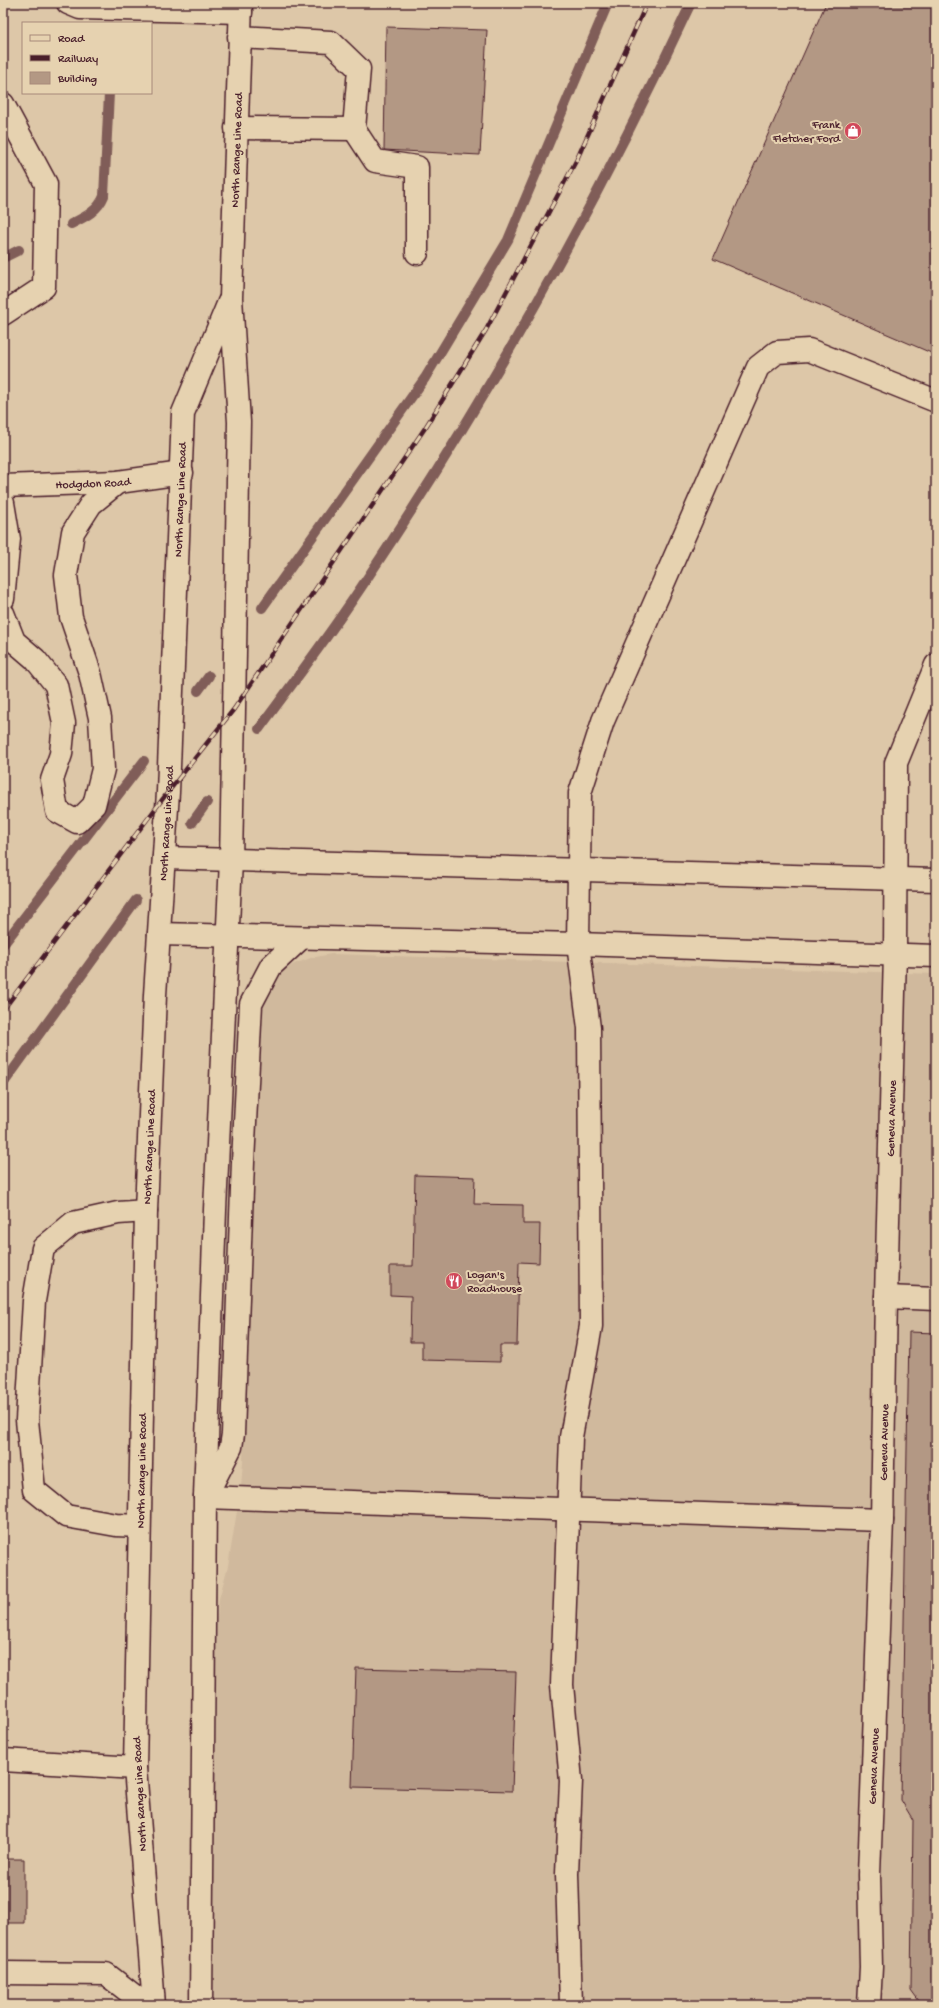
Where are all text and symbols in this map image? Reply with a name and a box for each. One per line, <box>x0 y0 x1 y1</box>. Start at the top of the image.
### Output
legend <box>22 22 152 94</box>
text: Road <box>58 33 85 47</box>
text: Railway <box>58 53 98 67</box>
text: Building <box>57 73 97 87</box>
street label: North Range Line Road <box>229 91 247 208</box>
place label: Frank Fletcher Ford <box>772 119 842 147</box>
shop icon: Frank Fletcher Ford <box>843 121 863 141</box>
street label: North Range Line Road <box>172 441 191 558</box>
street label: Hodgdon Road <box>55 475 133 493</box>
street label: North Range Line Road <box>157 765 178 881</box>
street label: Geneva Avenue <box>885 1079 901 1157</box>
street label: North Range Line Road <box>141 1088 160 1205</box>
place label: Logan's Roadhouse <box>467 1269 523 1297</box>
restaurant icon: Logan's Roadhouse <box>444 1271 464 1291</box>
street label: Geneva Avenue <box>878 1403 893 1481</box>
street label: North Range Line Road <box>135 1412 151 1529</box>
street label: Geneva Avenue <box>867 1727 883 1805</box>
street label: North Range Line Road <box>131 1735 151 1852</box>

